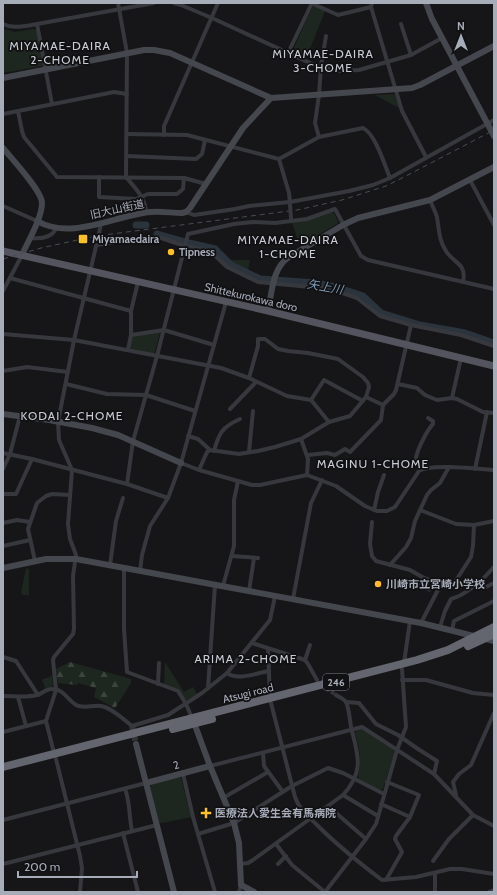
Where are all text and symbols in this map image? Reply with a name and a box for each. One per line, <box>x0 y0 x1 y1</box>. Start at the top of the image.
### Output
north arrow <box>441 16 481 56</box>
text: N <box>457 19 465 33</box>
district label: MIYAMAE-DAIRA 2-CHOME <box>9 38 111 67</box>
district label: MIYAMAE-DAIRA 3-CHOME <box>272 46 374 75</box>
street label: 旧大山街道 <box>89 196 145 222</box>
place label: Miyamaedaira <box>92 232 160 246</box>
district label: MIYAMAE-DAIRA 1-CHOME <box>237 232 339 261</box>
marker: Miyamaedaira <box>77 233 89 245</box>
place label: Tipness <box>179 245 215 259</box>
marker: Tipness <box>166 247 176 257</box>
water label: 矢上川 <box>306 276 346 297</box>
street label: Shittekurokawa doro <box>203 279 299 315</box>
district label: KODAI 2-CHOME <box>20 408 124 423</box>
district label: MAGINU 1-CHOME <box>317 456 429 471</box>
place label: 川崎市立宮崎小学校 <box>386 577 485 591</box>
marker: 川崎市立宮崎小学校 <box>373 579 383 589</box>
district label: ARIMA 2-CHOME <box>194 651 298 666</box>
road number: 246 <box>323 674 349 690</box>
street label: Atsugi road <box>221 680 275 706</box>
street label: 2 <box>172 757 181 772</box>
place label: 医療法人愛生会有馬病院 <box>215 806 336 820</box>
marker: 医療法人愛生会有馬病院 <box>200 807 212 819</box>
scale bar <box>18 853 137 879</box>
text: 200 m <box>24 859 60 874</box>

